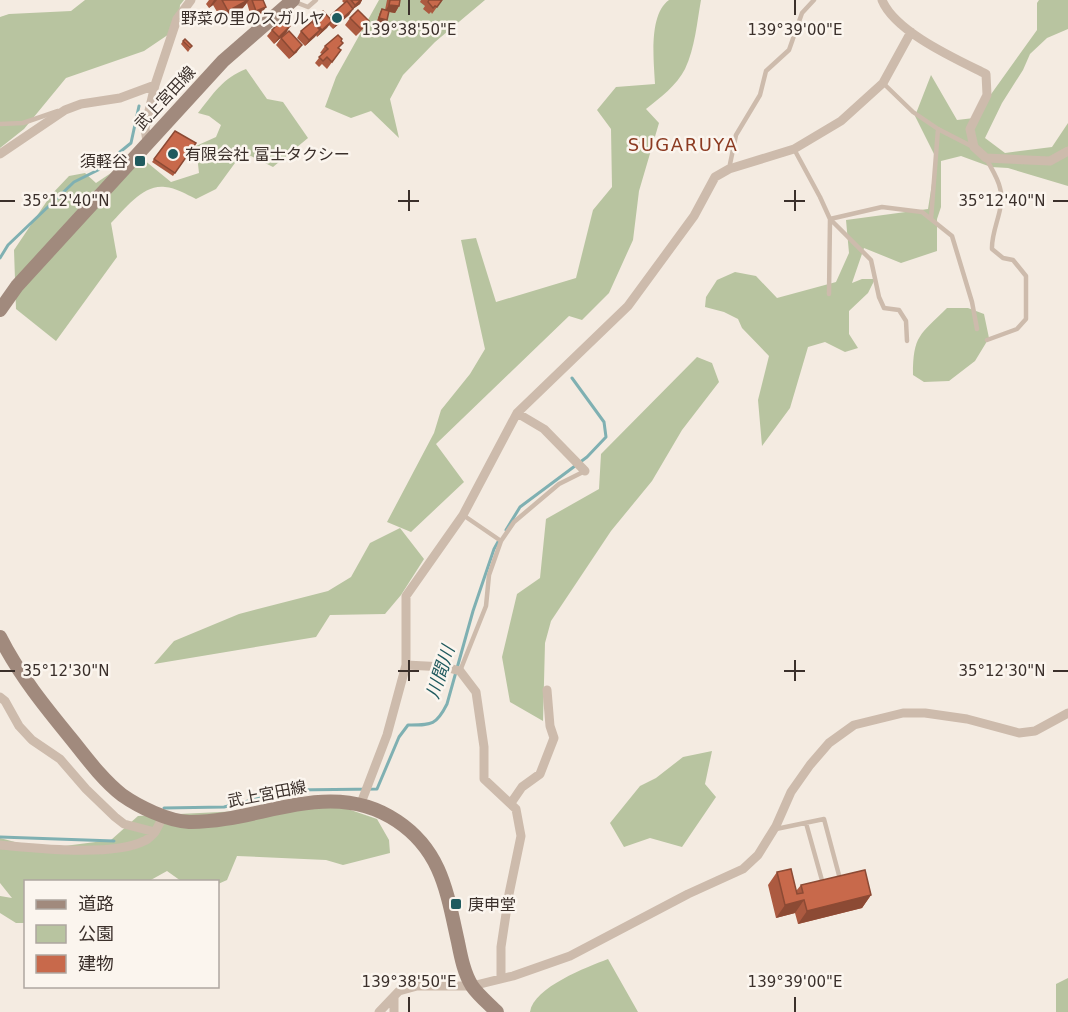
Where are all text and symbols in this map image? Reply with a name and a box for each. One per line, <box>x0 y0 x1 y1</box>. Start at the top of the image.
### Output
place label: 野菜の里のスガルヤ <box>181 9 325 28</box>
marker: 野菜の里のスガルヤ <box>330 11 344 25</box>
text: 139°38'50"E <box>362 21 456 39</box>
text: 139°39'00"E <box>748 21 842 39</box>
street label: 武上宮田線 <box>131 62 199 134</box>
district label: SUGARUYA <box>628 134 738 155</box>
place label: 有限会社 富士タクシー <box>185 145 350 164</box>
marker: 有限会社 富士タクシー <box>166 147 180 161</box>
place label: 須軽谷 <box>80 152 128 171</box>
marker: 須軽谷 <box>133 154 147 168</box>
text: 35°12'40"N <box>22 192 110 210</box>
text: 35°12'40"N <box>958 192 1046 210</box>
water label: 川間川 <box>422 641 459 701</box>
text: 35°12'30"N <box>22 662 110 680</box>
text: 35°12'30"N <box>958 662 1046 680</box>
street label: 武上宮田線 <box>226 777 308 811</box>
legend <box>24 880 219 988</box>
text: 道路 <box>78 893 114 914</box>
place label: 庚申堂 <box>468 895 516 914</box>
marker: 庚申堂 <box>449 897 463 911</box>
text: 公園 <box>78 923 114 944</box>
text: 建物 <box>78 953 114 974</box>
text: 139°38'50"E <box>362 973 456 991</box>
text: 139°39'00"E <box>748 973 842 991</box>

